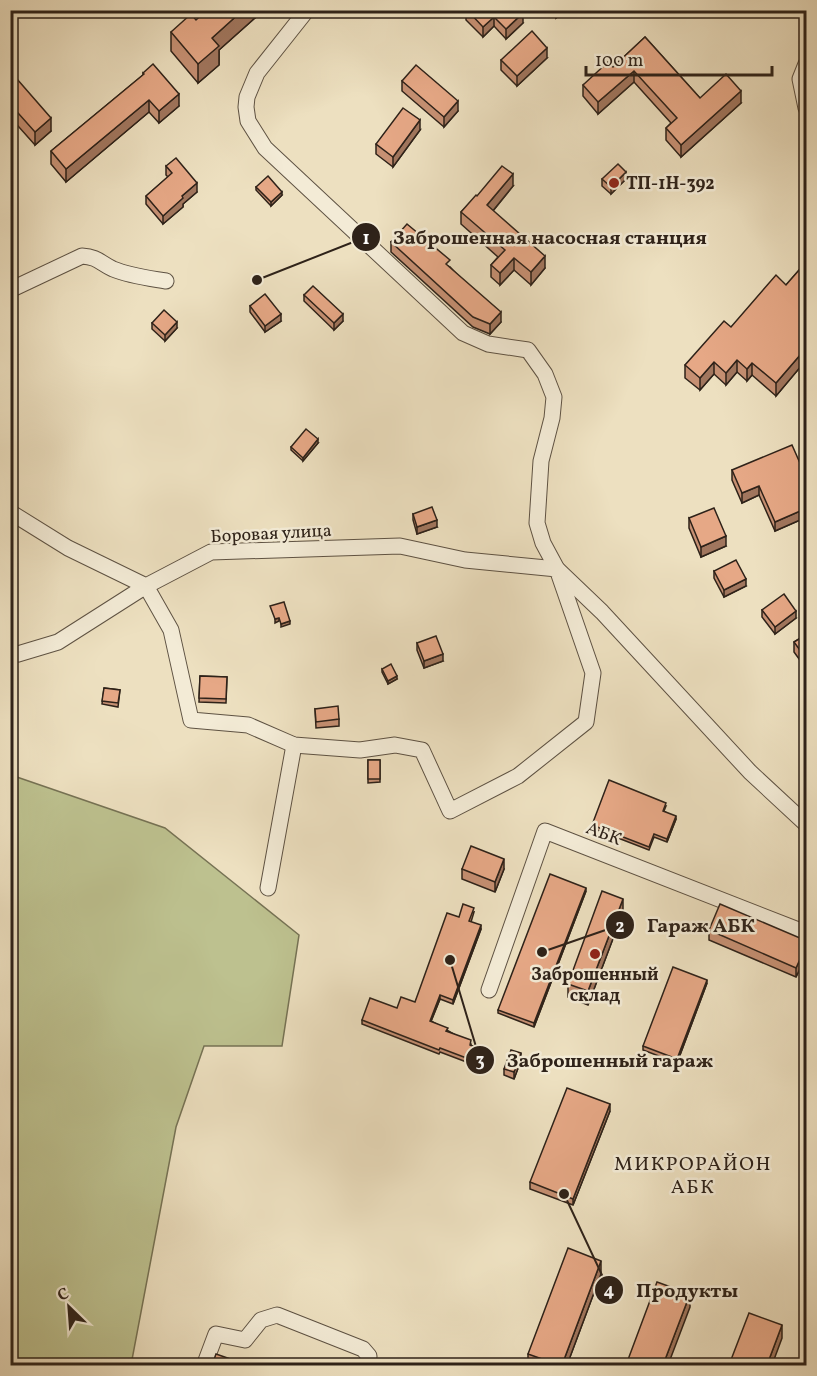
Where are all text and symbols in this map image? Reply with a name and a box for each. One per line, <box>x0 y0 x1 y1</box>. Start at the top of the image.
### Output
scale bar <box>586 39 772 77</box>
text: 100 m <box>595 49 644 74</box>
place label: ТП-1Н-392 <box>626 172 715 197</box>
marker: ТП-1Н-392 <box>607 176 621 190</box>
callout: Заброшенная насосная станция <box>351 218 719 256</box>
text: Заброшенная насосная станция <box>393 225 707 253</box>
text: 1 <box>362 227 370 252</box>
street label: Боровая улица <box>210 519 332 550</box>
street label: АБК <box>582 816 625 853</box>
callout: Гараж АБК <box>605 906 767 944</box>
text: Гараж АБК <box>647 913 755 941</box>
text: 2 <box>615 915 625 940</box>
marker: Заброшенный склад <box>588 947 602 961</box>
place label: Заброшенный склад <box>531 963 659 1009</box>
callout: Заброшенный гараж <box>465 1041 726 1079</box>
text: Заброшенный гараж <box>507 1048 714 1076</box>
text: 3 <box>475 1049 485 1074</box>
district label: МИКРОРАЙОН АБК <box>614 1151 772 1202</box>
callout: Продукты <box>594 1271 750 1309</box>
north arrow <box>39 1277 99 1337</box>
text: Продукты <box>636 1278 738 1306</box>
text: 4 <box>604 1279 615 1304</box>
text: С <box>54 1283 73 1307</box>

